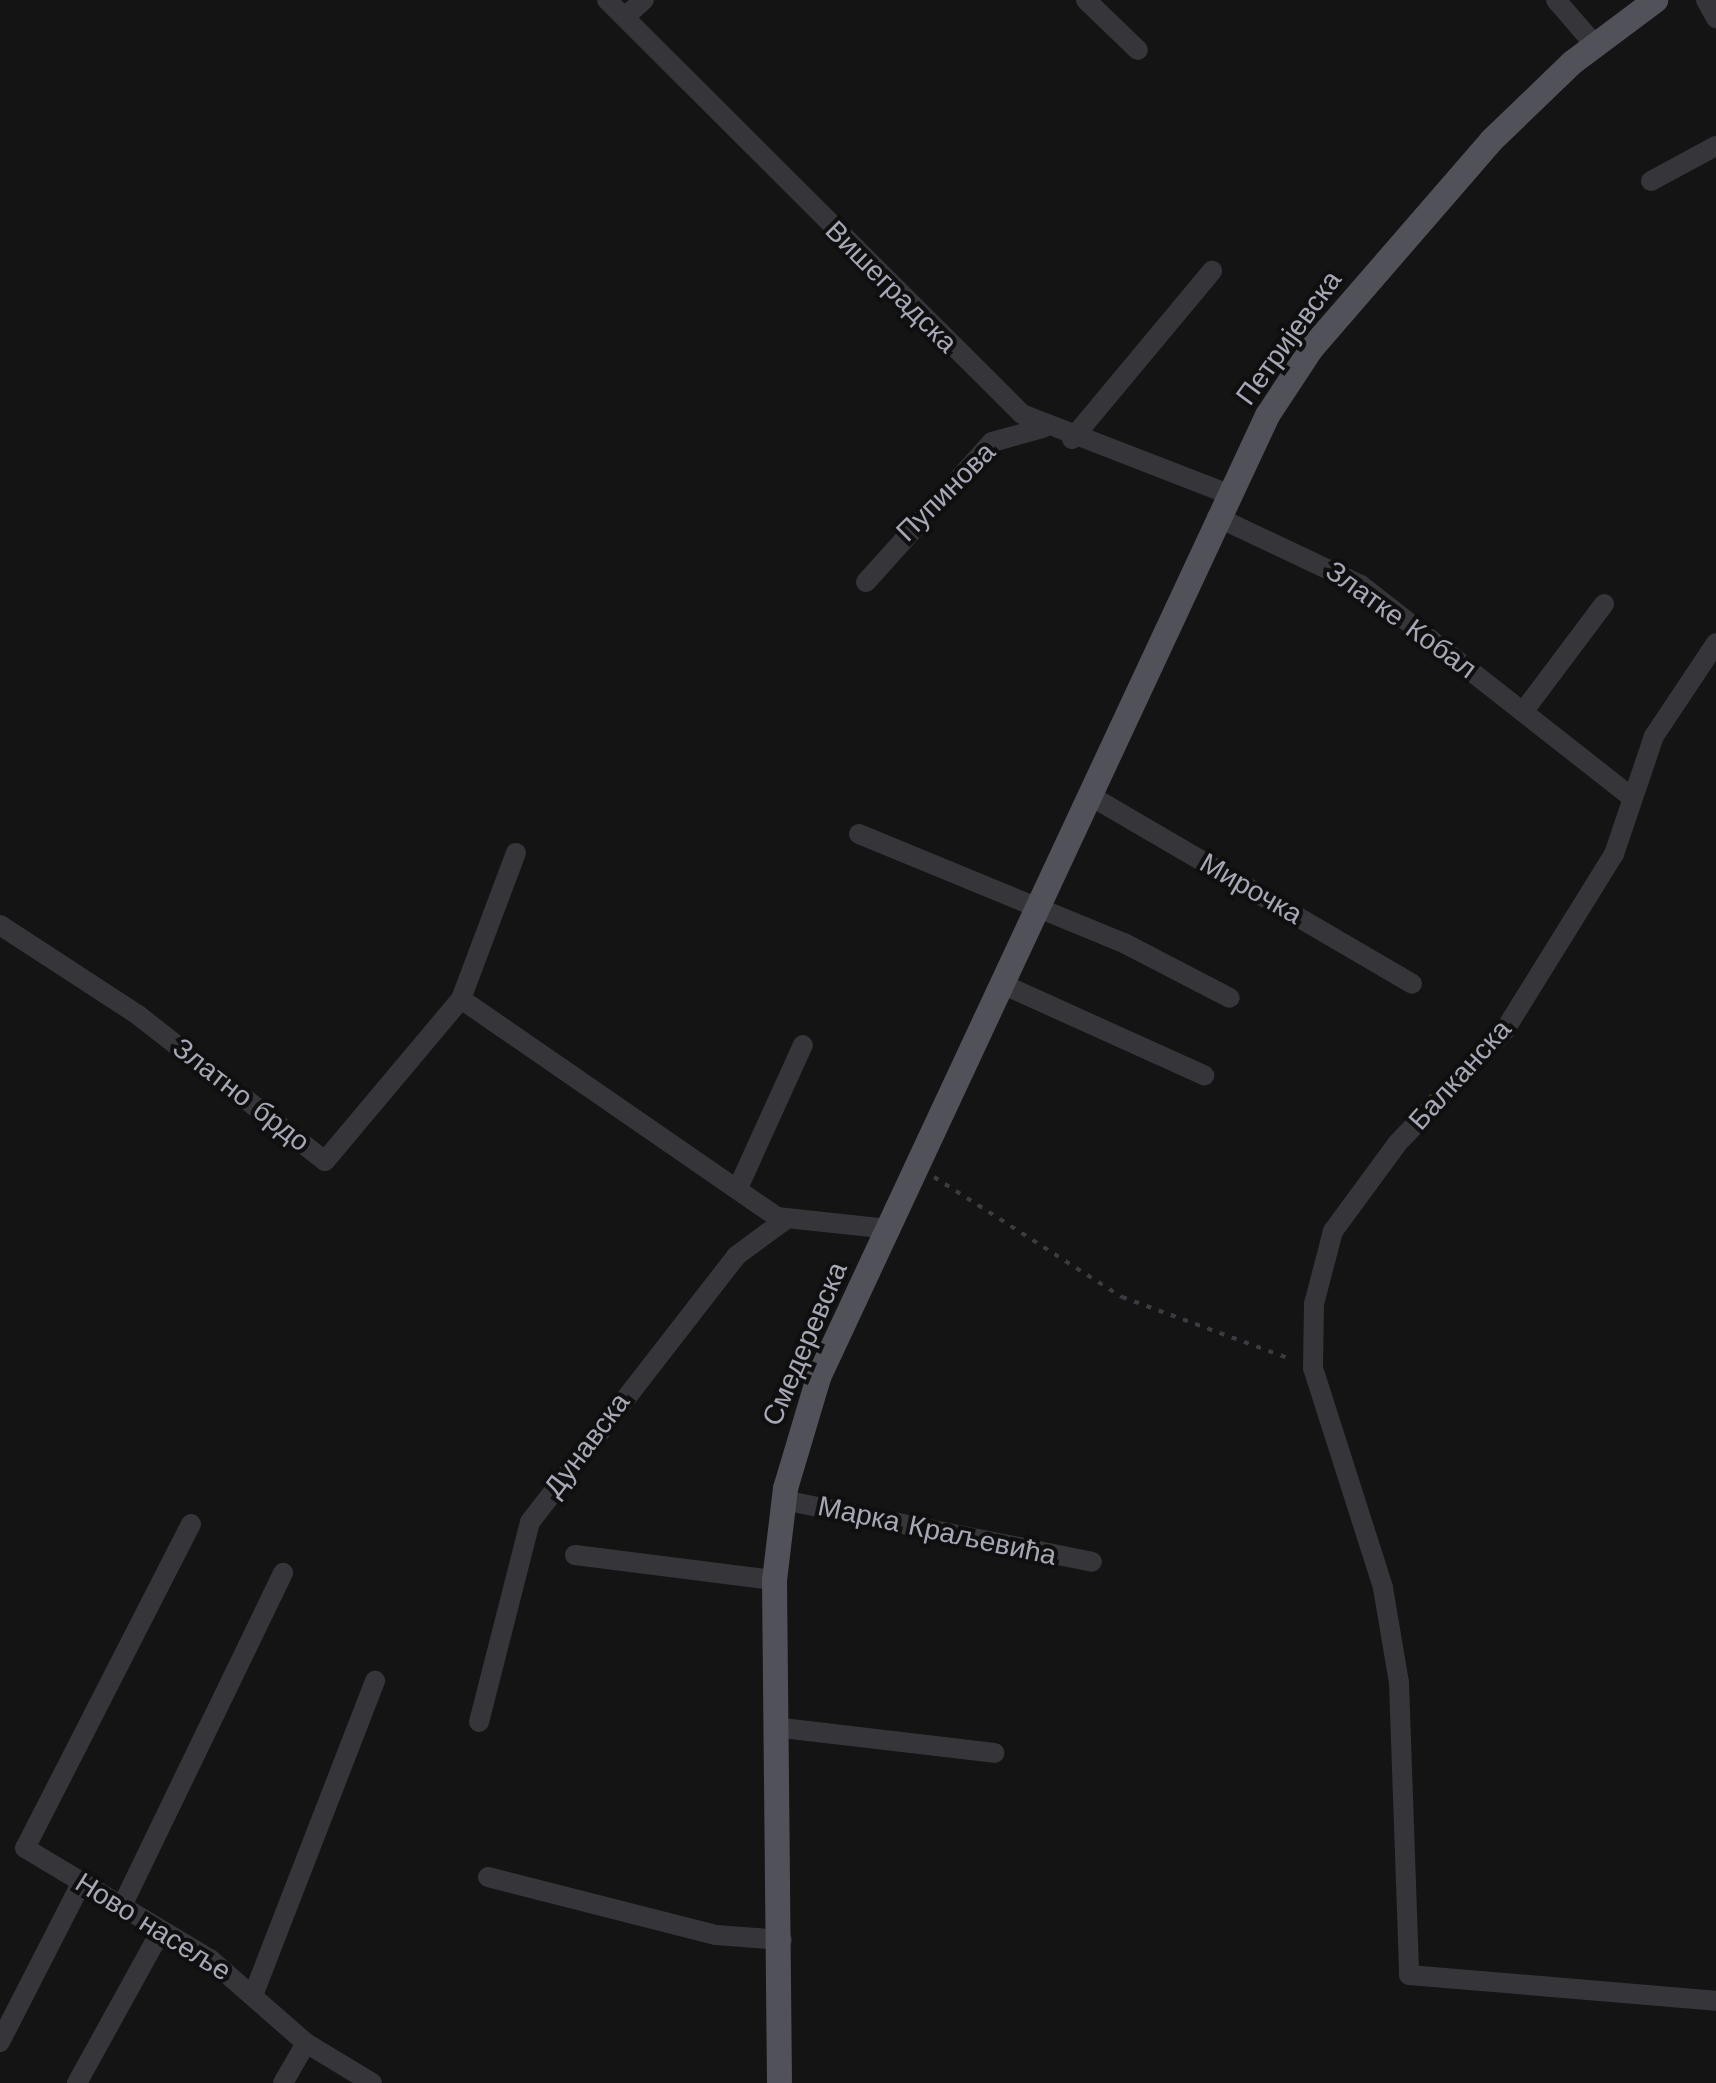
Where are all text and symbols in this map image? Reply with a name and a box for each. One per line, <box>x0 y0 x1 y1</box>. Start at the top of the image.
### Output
street label: Вишеградска <box>818 214 964 360</box>
street label: Петријевска <box>1229 264 1349 412</box>
street label: Пупинова <box>890 436 1002 548</box>
street label: Златке Кобал <box>1319 554 1483 686</box>
street label: Мирочка <box>1194 846 1308 932</box>
street label: Балканска <box>1402 1013 1518 1137</box>
street label: Златно брдо <box>166 1031 316 1159</box>
street label: Смедеревска <box>755 1257 855 1431</box>
street label: Дунавска <box>537 1386 637 1504</box>
street label: Марка Краљевића <box>815 1489 1059 1573</box>
street label: Ново насеље <box>69 1866 237 1988</box>

